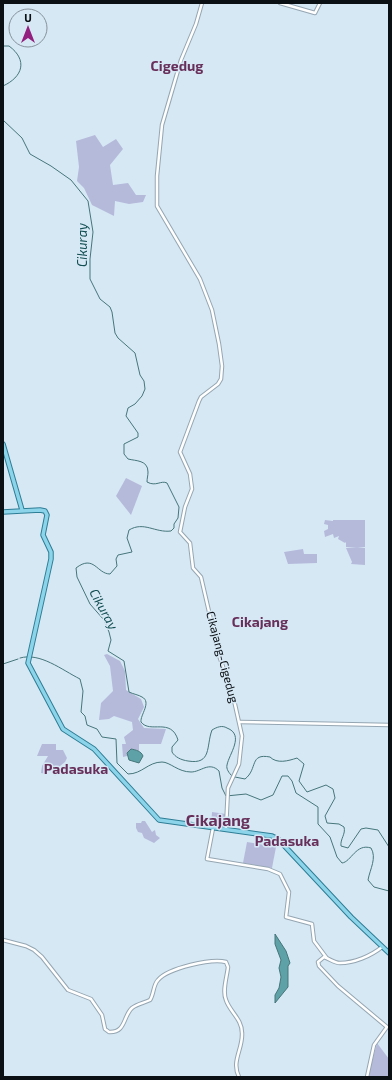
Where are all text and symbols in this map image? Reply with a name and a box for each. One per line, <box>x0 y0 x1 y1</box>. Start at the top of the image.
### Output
north arrow <box>8 8 48 48</box>
text: U <box>24 11 32 24</box>
district label: Cigedug <box>151 57 203 74</box>
water label: Cikuray <box>74 223 90 267</box>
water label: Cikuray <box>86 586 122 632</box>
street label: Cikajang-Cigedug <box>203 609 242 705</box>
district label: Cikajang <box>232 613 288 630</box>
district label: Padasuka <box>44 760 108 777</box>
district label: Cikajang <box>186 810 251 829</box>
district label: Padasuka <box>255 832 319 849</box>

